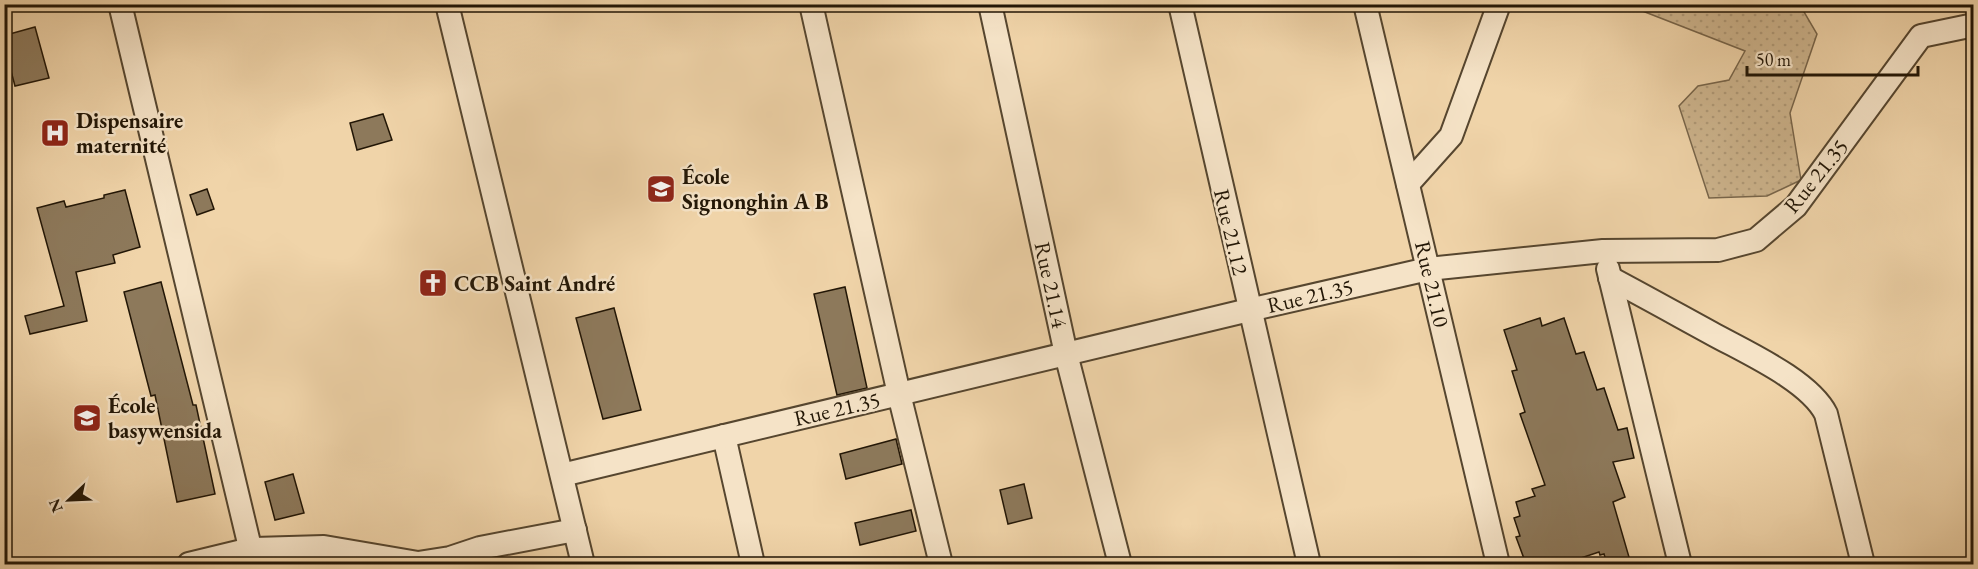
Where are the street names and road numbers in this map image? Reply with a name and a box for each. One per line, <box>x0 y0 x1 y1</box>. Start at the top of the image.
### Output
street label: Rue 21.35 <box>1777 133 1855 219</box>
street label: Rue 21.12 <box>1207 186 1255 278</box>
street label: Rue 21.10 <box>1408 238 1456 330</box>
street label: Rue 21.14 <box>1028 239 1074 331</box>
street label: Rue 21.35 <box>1264 272 1356 320</box>
street label: Rue 21.35 <box>791 385 883 433</box>

